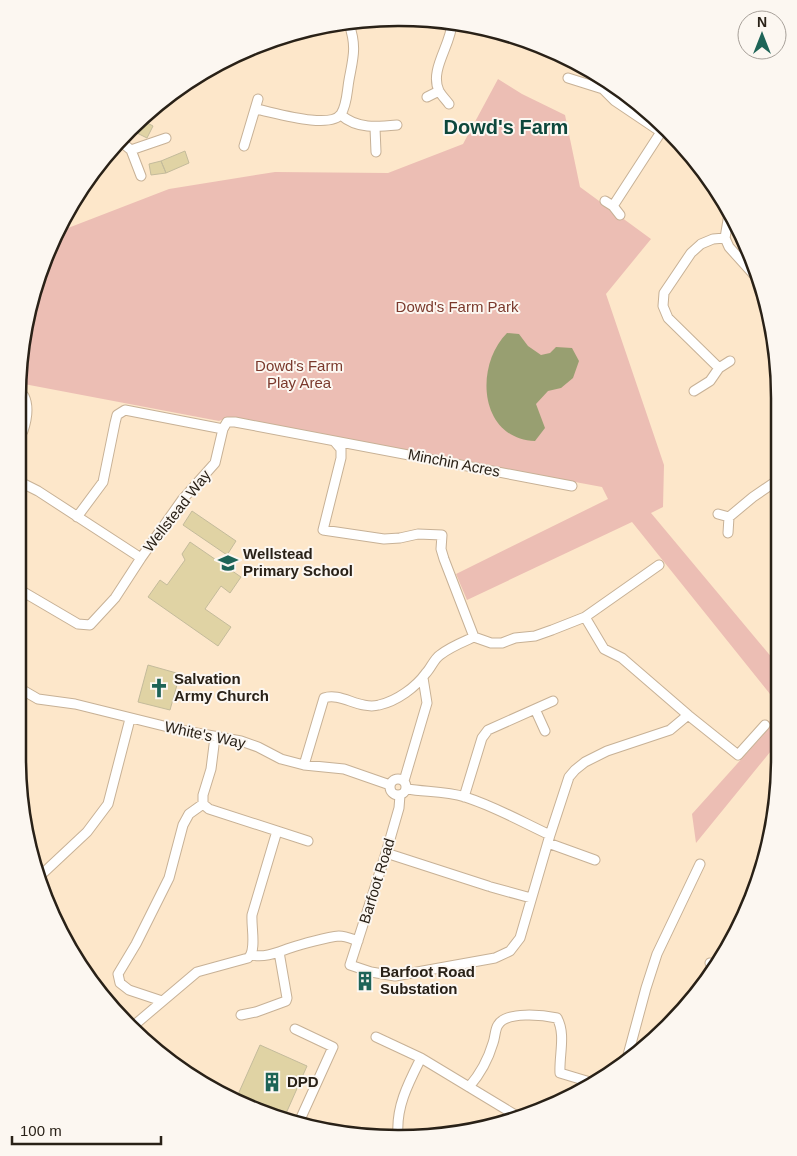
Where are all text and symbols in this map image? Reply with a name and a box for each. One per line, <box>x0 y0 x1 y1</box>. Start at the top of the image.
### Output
north arrow <box>737 10 787 60</box>
text: N <box>757 14 767 30</box>
district label: Dowd's Farm <box>444 116 568 138</box>
park label: Dowd's Farm Park <box>396 298 519 315</box>
park label: Dowd's Farm Play Area <box>255 357 343 391</box>
street label: Minchin Acres <box>407 445 502 480</box>
street label: Wellstead Way <box>139 466 214 555</box>
place label: Wellstead Primary School <box>243 545 353 579</box>
school or university icon: Wellstead Primary School <box>217 552 239 574</box>
place label: Salvation Army Church <box>174 670 269 704</box>
church icon: Salvation Army Church <box>148 677 170 699</box>
street label: White's Way <box>163 718 248 751</box>
street label: Barfoot Road <box>355 836 398 926</box>
place label: Barfoot Road Substation <box>380 963 475 997</box>
building icon: Barfoot Road Substation <box>354 970 376 992</box>
building icon: DPD <box>261 1071 283 1093</box>
place label: DPD <box>287 1073 319 1090</box>
scale bar <box>12 1114 161 1146</box>
text: 100 m <box>20 1122 62 1139</box>

